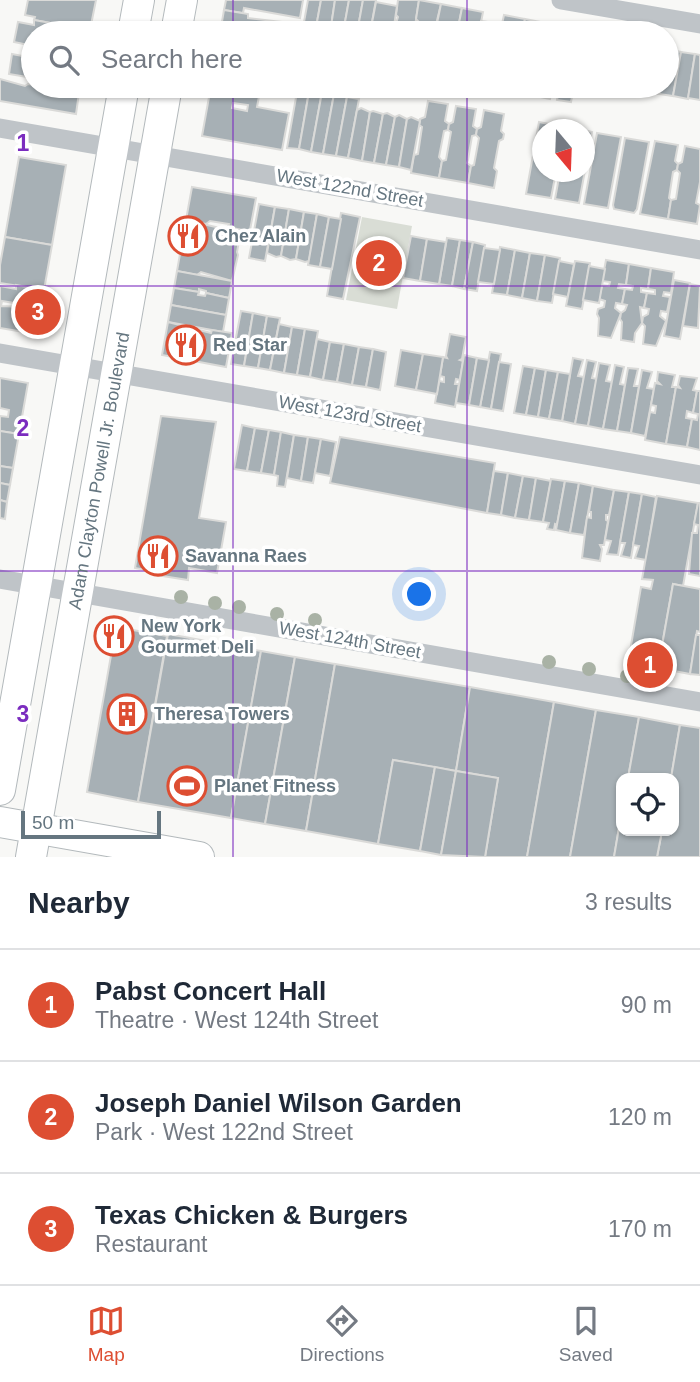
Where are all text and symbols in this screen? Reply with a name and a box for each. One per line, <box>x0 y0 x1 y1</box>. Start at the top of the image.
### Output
search box <box>21 21 679 98</box>
icon: search <box>45 41 83 79</box>
text: Search here <box>101 44 243 74</box>
north arrow <box>532 119 595 182</box>
text: 1 <box>17 130 30 156</box>
street label: West 122nd Street <box>275 165 425 211</box>
restaurant icon: Chez Alain <box>167 215 209 257</box>
place label: Chez Alain <box>215 226 306 246</box>
pin: 2 <box>356 237 402 289</box>
pin: 3 <box>15 286 61 338</box>
restaurant icon: Red Star <box>165 324 207 366</box>
street label: Adam Clayton Powell Jr. Boulevard <box>65 331 133 611</box>
place label: Red Star <box>213 335 287 355</box>
street label: West 123rd Street <box>277 392 423 436</box>
text: 2 <box>17 415 29 441</box>
restaurant icon: Savanna Raes <box>137 535 179 577</box>
place label: Savanna Raes <box>185 546 307 566</box>
your location <box>402 577 436 611</box>
restaurant icon: New York Gourmet Deli <box>93 615 135 657</box>
place label: New York Gourmet Deli <box>141 616 254 657</box>
street label: West 124th Street <box>277 618 423 662</box>
pin: 1 <box>627 639 673 691</box>
building icon: Theresa Towers <box>106 693 148 735</box>
text: 3 <box>17 701 29 727</box>
place label: Theresa Towers <box>154 704 290 724</box>
sports icon: Planet Fitness <box>166 765 208 807</box>
map controls <box>616 773 679 836</box>
button: locate <box>616 773 679 836</box>
place label: Planet Fitness <box>214 776 336 796</box>
scale bar <box>21 808 161 840</box>
text: 50 m <box>32 812 74 833</box>
text: Nearby <box>28 886 130 919</box>
text: 3 results <box>585 889 672 915</box>
text: Pabst Concert Hall <box>95 976 326 1006</box>
text: 1 <box>45 992 57 1018</box>
text: 90 m <box>621 992 672 1018</box>
text: Theatre · West 124th Street <box>95 1007 378 1033</box>
text: Joseph Daniel Wilson Garden <box>95 1088 462 1118</box>
text: 2 <box>45 1104 57 1130</box>
text: 120 m <box>608 1104 672 1130</box>
text: Park · West 122nd Street <box>95 1119 353 1145</box>
text: Texas Chicken & Burgers <box>95 1200 408 1230</box>
text: 3 <box>45 1216 57 1242</box>
text: 170 m <box>608 1216 672 1242</box>
text: Restaurant <box>95 1231 208 1257</box>
tab: Map <box>87 1302 125 1366</box>
tab: Directions <box>300 1302 384 1366</box>
tab: Saved <box>559 1302 613 1366</box>

